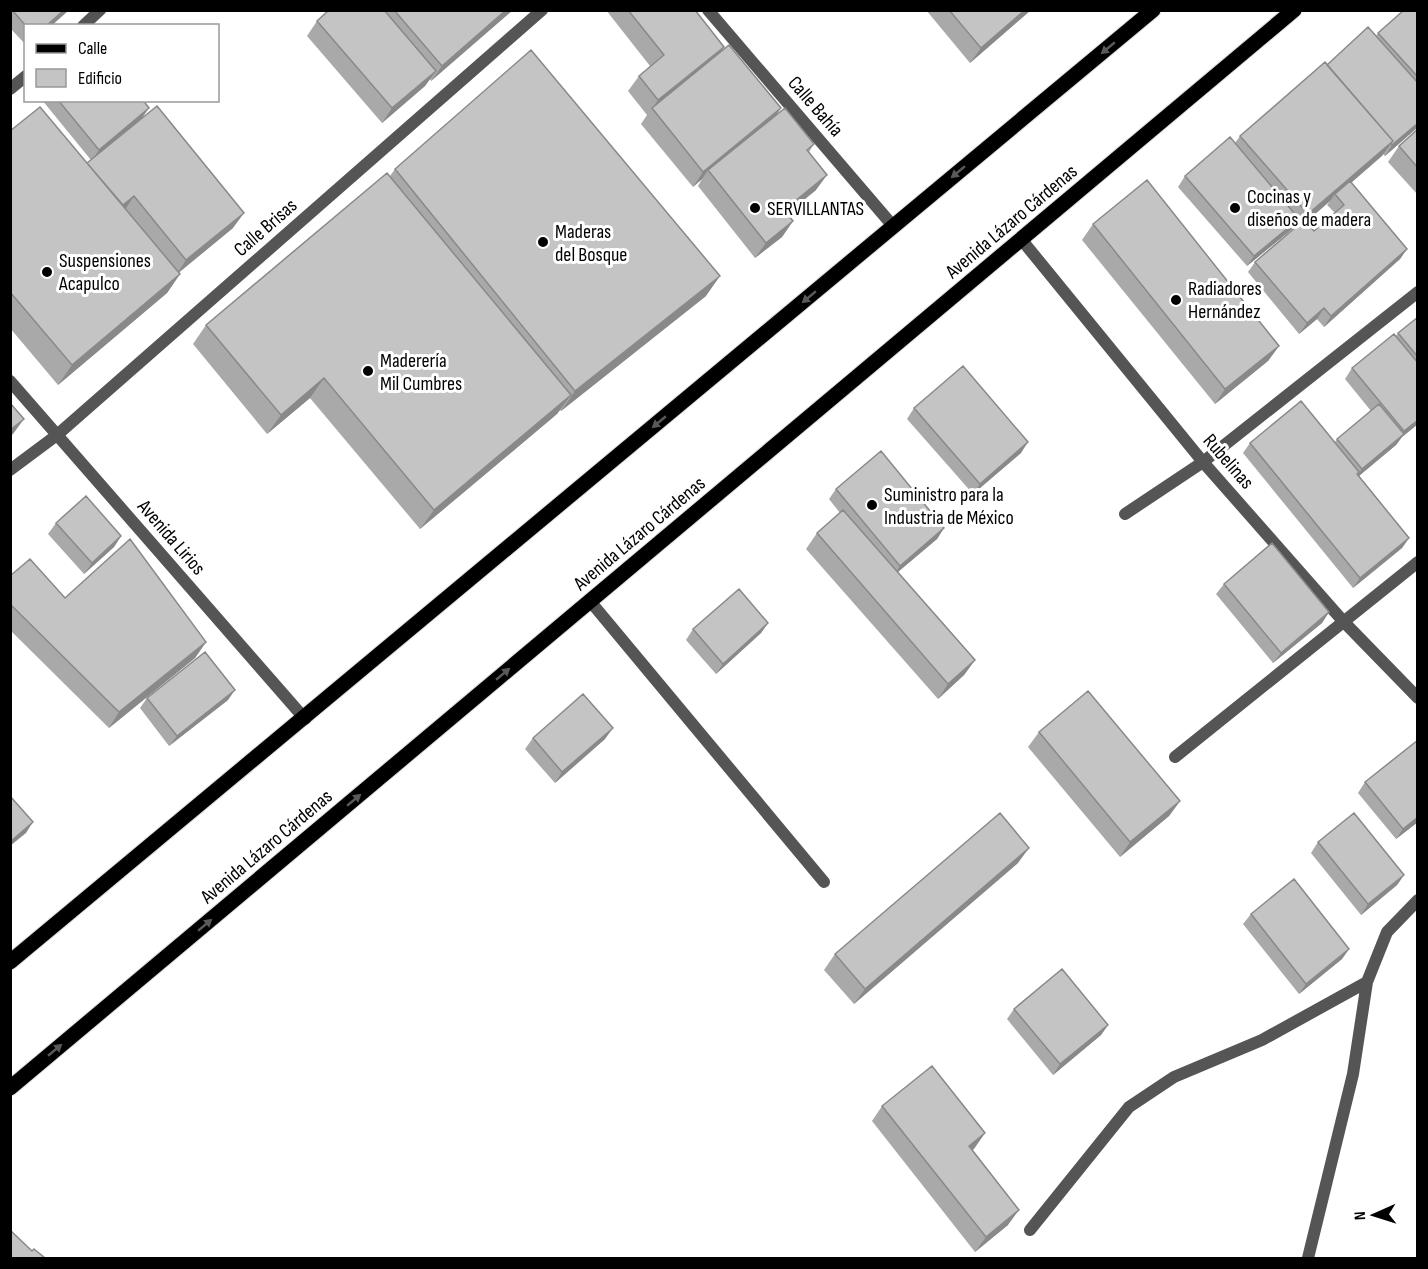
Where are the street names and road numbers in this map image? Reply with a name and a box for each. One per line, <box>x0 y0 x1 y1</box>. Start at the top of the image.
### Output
street label: Calle Bahía <box>782 71 848 142</box>
street label: Avenida Lázaro Cárdenas <box>940 160 1082 285</box>
street label: Calle Brisas <box>229 194 302 262</box>
street label: Rubelinas <box>1198 429 1259 494</box>
street label: Avenida Lázaro Cárdenas <box>568 472 710 597</box>
street label: Avenida Lirios <box>132 495 210 580</box>
street label: Avenida Lázaro Cárdenas <box>195 785 337 910</box>

